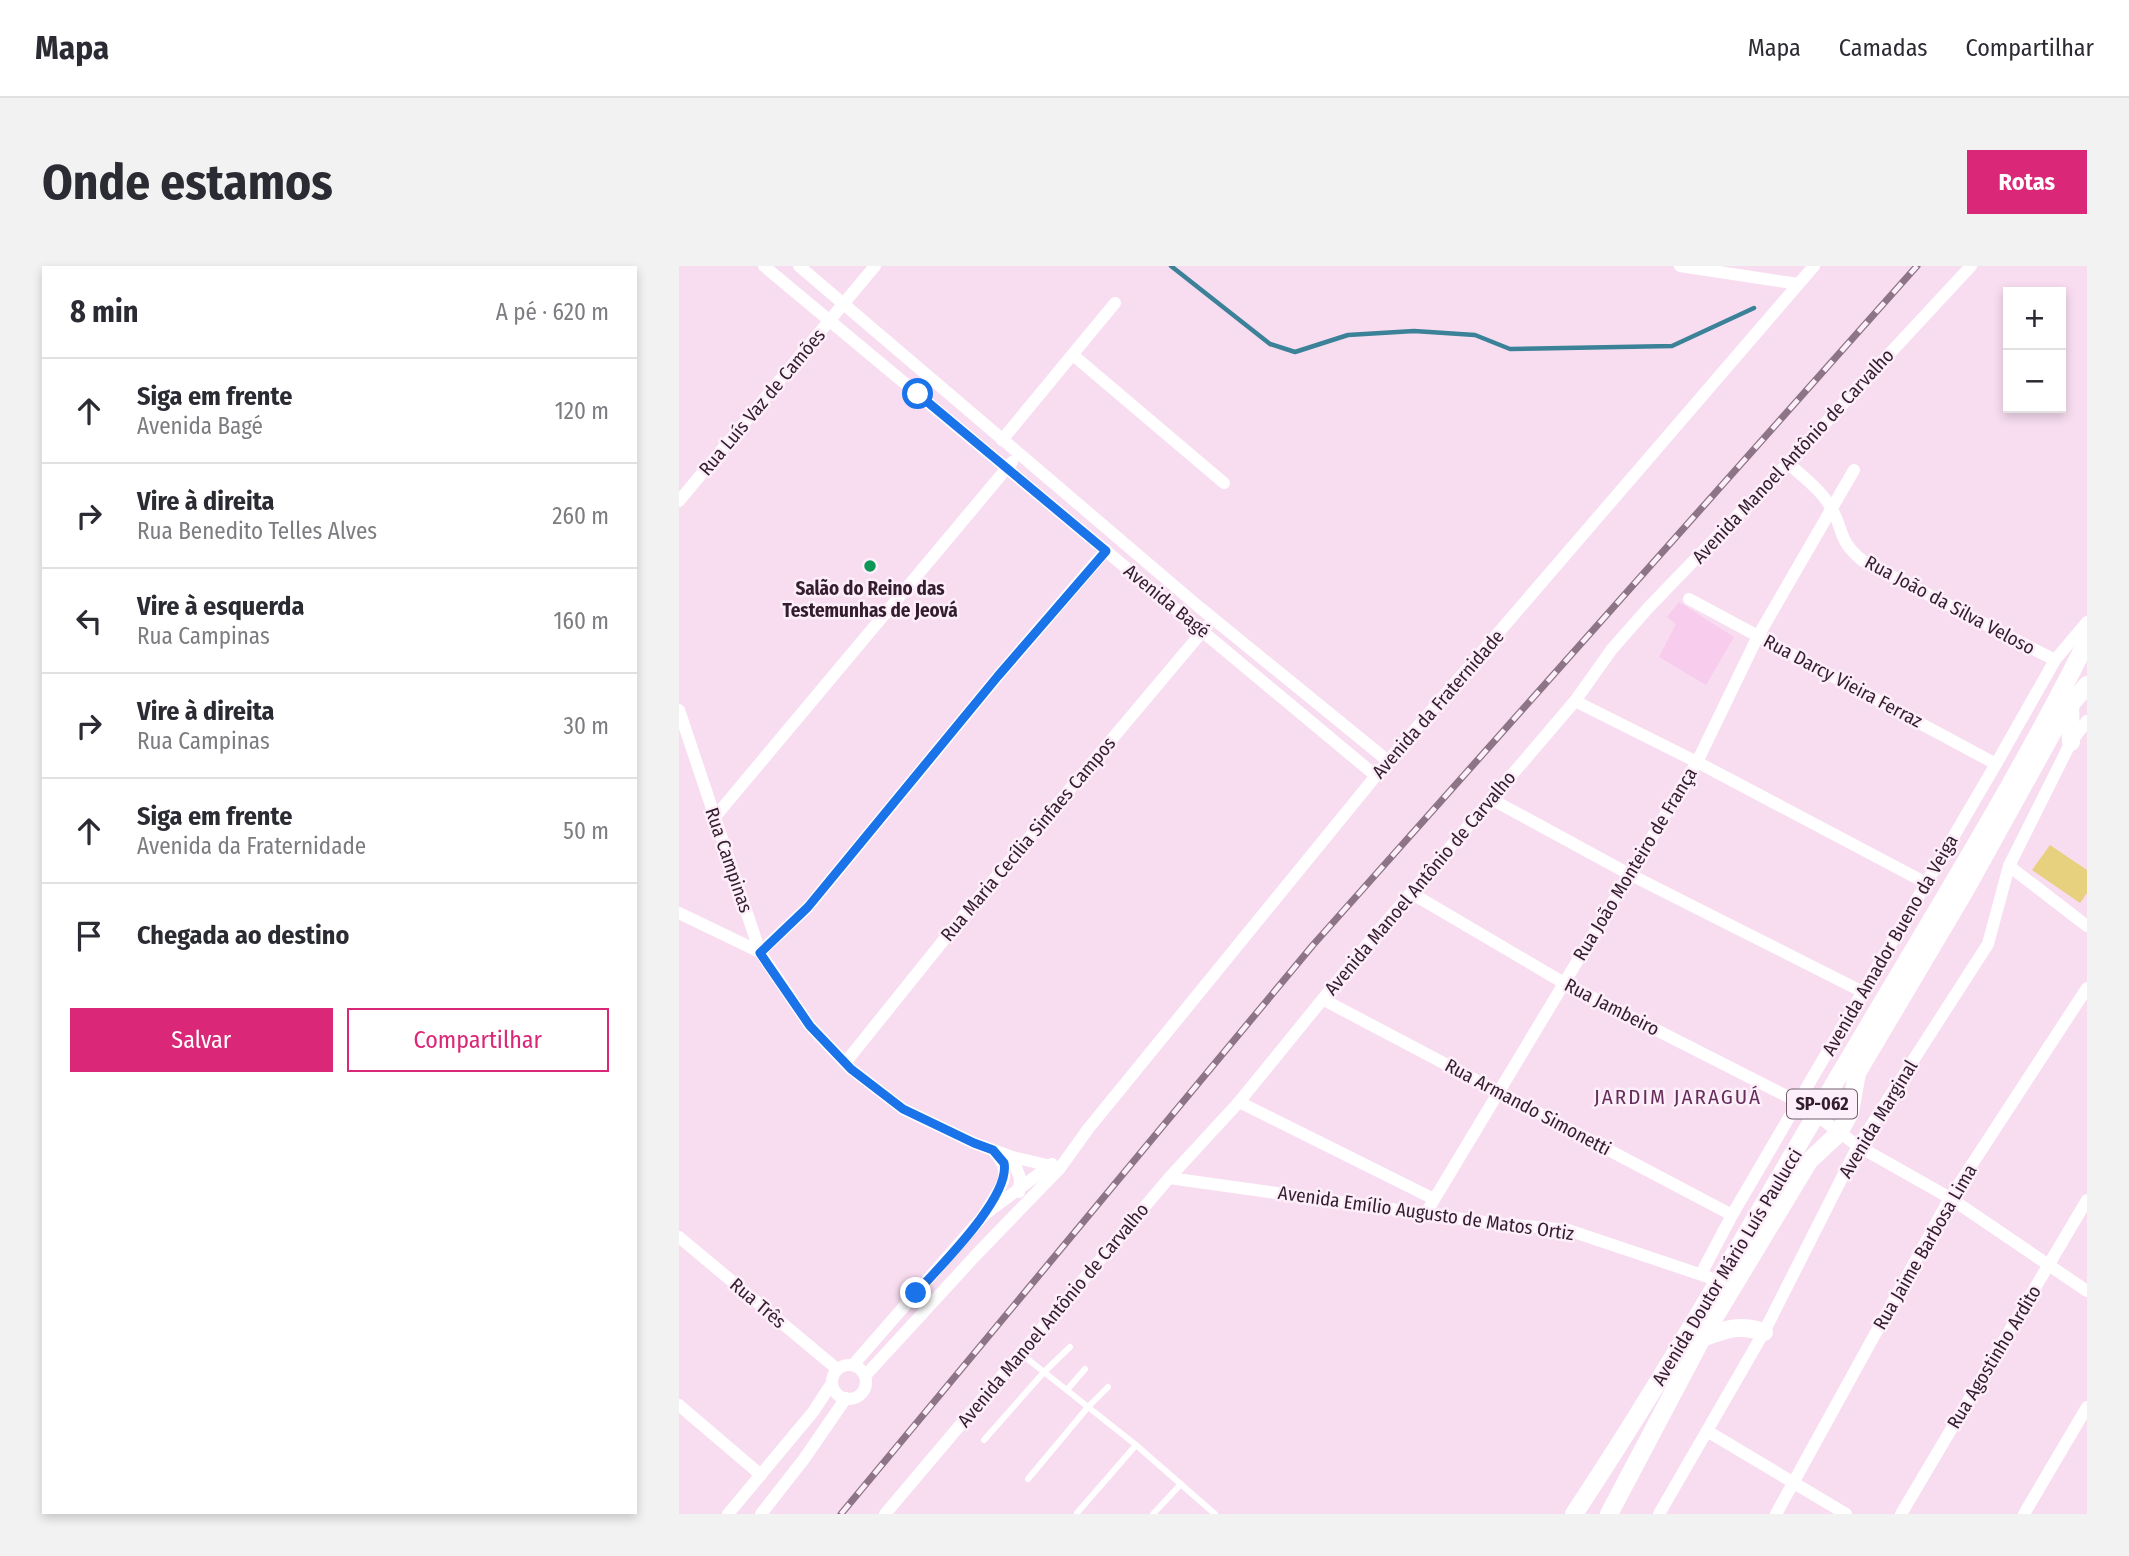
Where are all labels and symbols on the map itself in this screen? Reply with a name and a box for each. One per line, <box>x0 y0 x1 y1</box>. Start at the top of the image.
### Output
street label: Rua Luís Vaz de Camões <box>694 324 830 480</box>
street label: Avenida Manoel Antônio de Carvalho <box>1687 344 1899 568</box>
route start <box>902 378 933 409</box>
street label: Rua João da Silva Veloso <box>1861 550 2039 660</box>
marker: Salão do Reino das Testemunhas de Jeová <box>862 558 878 574</box>
street label: Avenida Bagé <box>1119 559 1215 643</box>
place label: Salão do Reino das Testemunhas de Jeová <box>782 577 958 622</box>
street label: Avenida da Fraternidade <box>1367 625 1509 783</box>
street label: Rua Darcy Vieira Ferraz <box>1760 629 1927 733</box>
street label: Rua Maria Cecília Sinfaes Campos <box>936 732 1120 946</box>
street label: Rua João Monteiro de França <box>1568 763 1702 965</box>
street label: Avenida Manoel Antônio de Carvalho <box>1320 766 1520 1000</box>
street label: Rua Campinas <box>700 804 758 916</box>
street label: Avenida Amador Bueno da Veiga <box>1817 831 1963 1059</box>
street label: Rua Jambeiro <box>1561 973 1663 1041</box>
street label: Rua Armando Simonetti <box>1441 1053 1615 1161</box>
street label: Avenida Marginal <box>1834 1056 1922 1182</box>
district label: JARDIM JARAGUÁ <box>1594 1084 1762 1110</box>
road number: SP-062 <box>1787 1090 1857 1118</box>
street label: Avenida Doutor Mário Luís Paulucci <box>1647 1144 1807 1390</box>
street label: Rua Jaime Barbosa Lima <box>1868 1160 1982 1334</box>
street label: Avenida Emílio Augusto de Matos Ortiz <box>1277 1181 1576 1245</box>
street label: Avenida Manoel Antônio de Carvalho <box>953 1198 1153 1432</box>
street label: Rua Três <box>725 1273 791 1333</box>
route end <box>900 1277 931 1308</box>
street label: Rua Agostinho Ardito <box>1942 1281 2046 1433</box>

